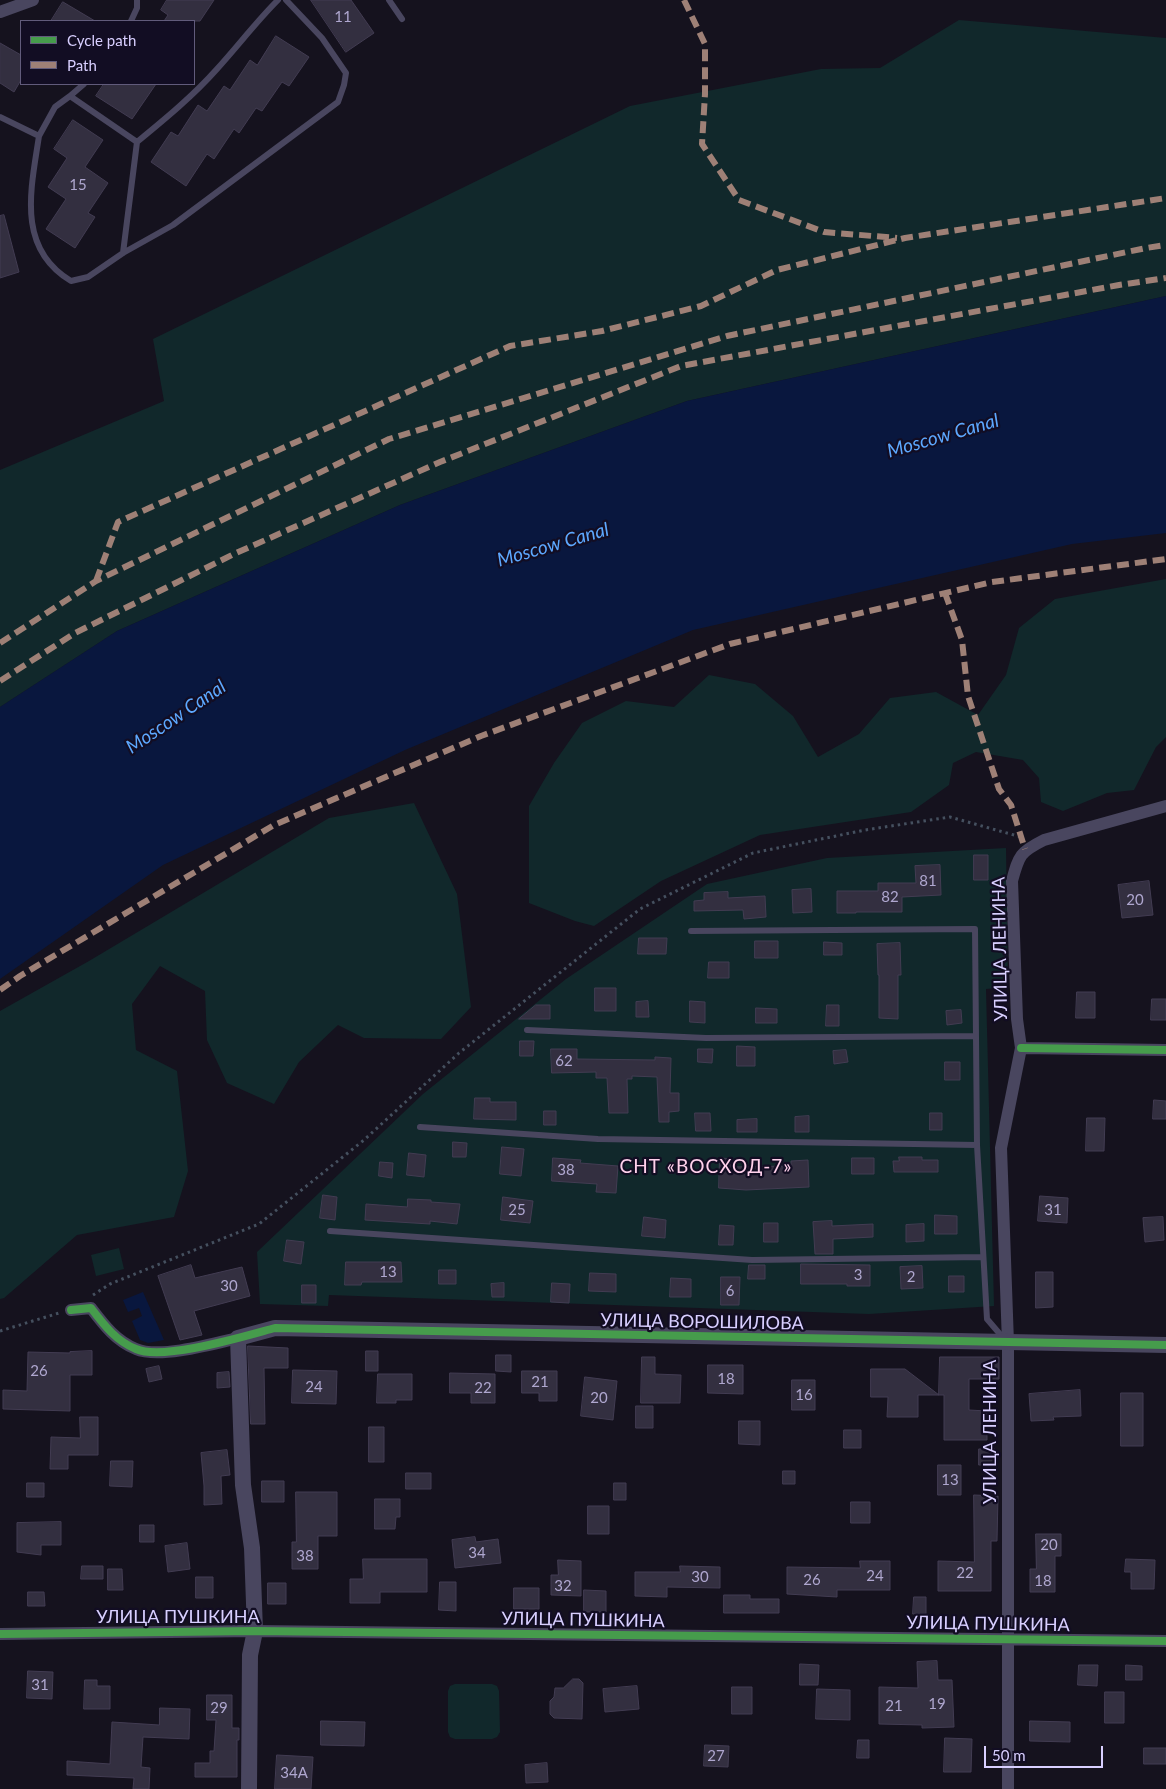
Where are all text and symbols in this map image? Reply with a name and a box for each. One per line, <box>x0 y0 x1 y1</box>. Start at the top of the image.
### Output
house number: 11 <box>334 8 352 26</box>
legend <box>20 20 195 85</box>
text: Cycle path <box>67 31 136 49</box>
text: Path <box>67 56 97 74</box>
house number: 15 <box>69 176 87 194</box>
water label: Moscow Canal <box>884 409 1002 463</box>
water label: Moscow Canal <box>494 518 612 572</box>
water label: Moscow Canal <box>122 675 230 759</box>
house number: 81 <box>919 872 937 890</box>
street label: УЛИЦА ЛЕНИНА <box>988 876 1012 1022</box>
house number: 82 <box>881 888 899 906</box>
house number: 20 <box>1126 891 1144 909</box>
house number: 62 <box>555 1052 573 1070</box>
district label: СНТ «ВОСХОД-7» <box>618 1156 794 1178</box>
house number: 38 <box>557 1161 575 1179</box>
house number: 25 <box>508 1201 526 1219</box>
house number: 31 <box>1044 1201 1062 1219</box>
house number: 13 <box>379 1263 397 1281</box>
house number: 3 <box>854 1266 862 1284</box>
house number: 2 <box>907 1268 915 1286</box>
house number: 30 <box>220 1277 238 1295</box>
house number: 6 <box>726 1282 734 1300</box>
street label: УЛИЦА ВОРОШИЛОВА <box>600 1309 804 1335</box>
street label: УЛИЦА ЛЕНИНА <box>979 1360 1001 1504</box>
house number: 26 <box>30 1362 48 1380</box>
house number: 18 <box>717 1370 735 1388</box>
house number: 21 <box>531 1373 549 1391</box>
house number: 24 <box>305 1378 323 1396</box>
house number: 22 <box>474 1379 492 1397</box>
house number: 16 <box>795 1386 813 1404</box>
house number: 20 <box>590 1389 608 1407</box>
house number: 13 <box>941 1471 959 1489</box>
house number: 20 <box>1040 1536 1058 1554</box>
house number: 34 <box>468 1544 486 1562</box>
house number: 38 <box>296 1547 314 1565</box>
house number: 22 <box>956 1564 974 1582</box>
house number: 24 <box>866 1567 884 1585</box>
house number: 30 <box>691 1568 709 1586</box>
house number: 26 <box>803 1571 821 1589</box>
house number: 18 <box>1034 1572 1052 1590</box>
house number: 32 <box>554 1577 572 1595</box>
street label: УЛИЦА ПУШКИНА <box>96 1606 260 1628</box>
street label: УЛИЦА ПУШКИНА <box>501 1608 665 1632</box>
street label: УЛИЦА ПУШКИНА <box>906 1612 1070 1636</box>
house number: 31 <box>31 1676 49 1694</box>
house number: 19 <box>928 1695 946 1713</box>
house number: 21 <box>885 1697 903 1715</box>
house number: 29 <box>210 1699 228 1717</box>
scale bar <box>986 1736 1105 1768</box>
text: 50 m <box>992 1746 1026 1764</box>
house number: 27 <box>707 1747 725 1765</box>
house number: 34А <box>280 1764 308 1782</box>

